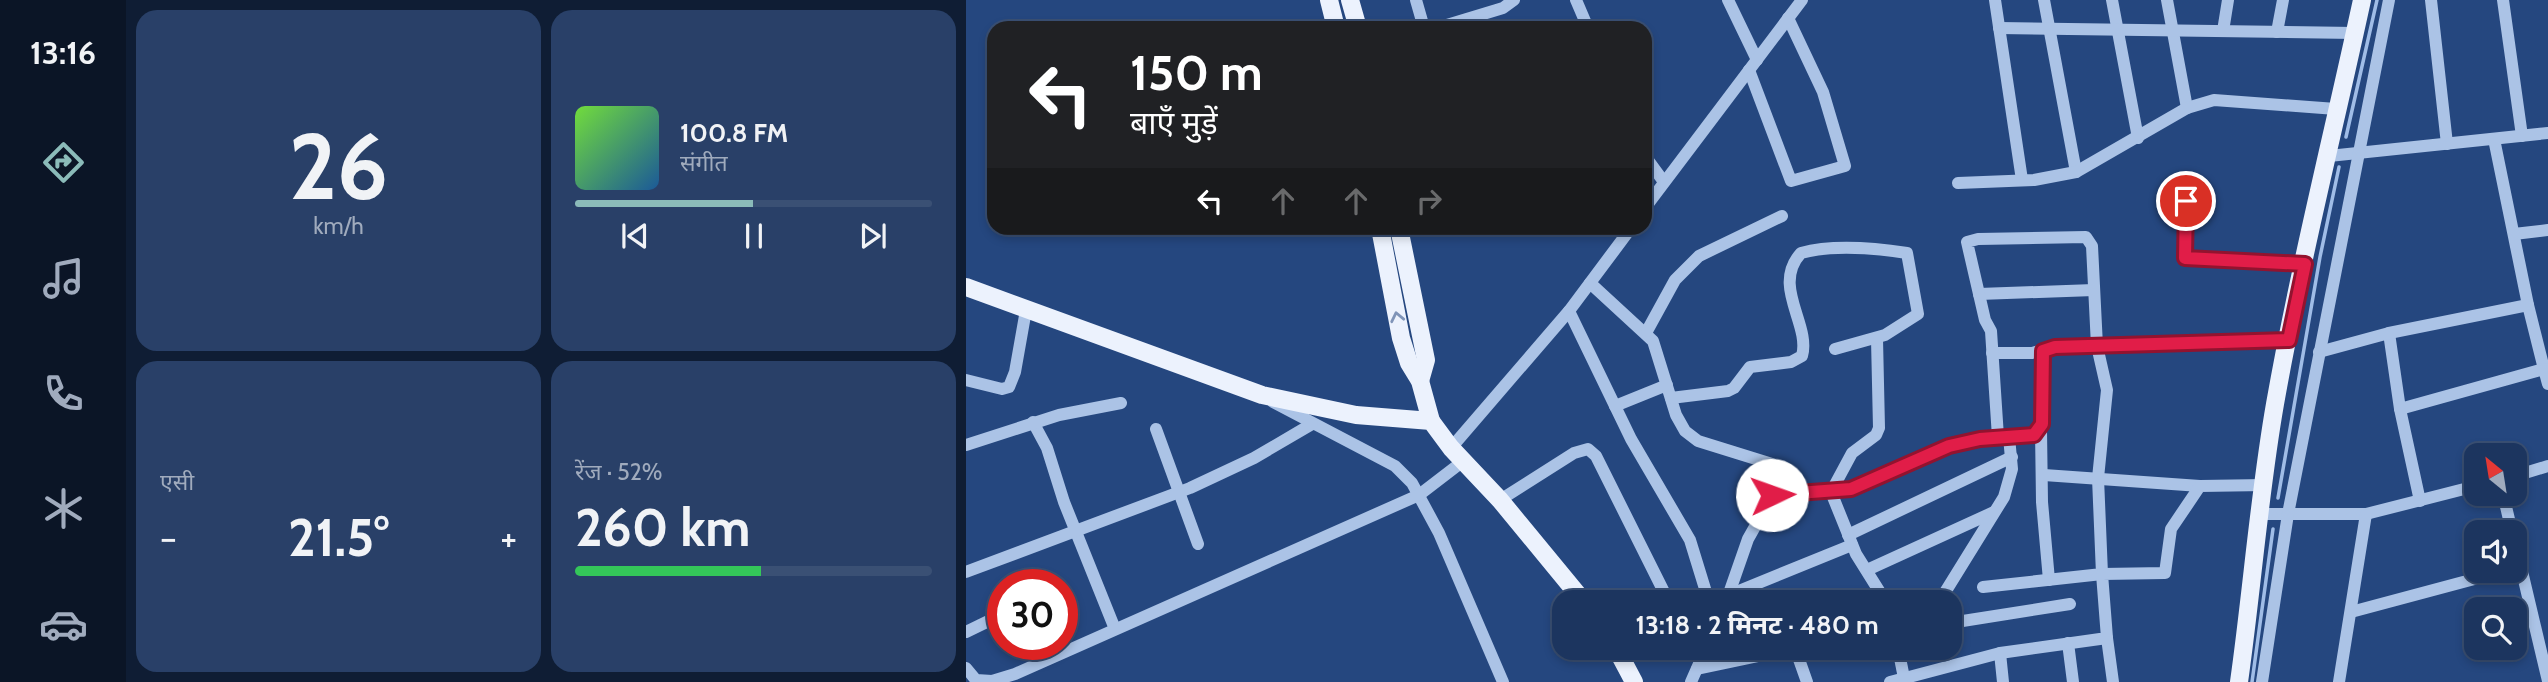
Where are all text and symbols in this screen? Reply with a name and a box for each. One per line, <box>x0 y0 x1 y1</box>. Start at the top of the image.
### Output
text: 13:16 <box>30 33 96 72</box>
text: 150 m <box>1130 43 1263 102</box>
icon: left <box>1015 49 1106 140</box>
text: बाएँ मुड़ें <box>1130 103 1218 142</box>
text: 26 <box>289 111 388 222</box>
text: 100.8 FM <box>680 117 788 149</box>
icon: directions <box>39 138 88 187</box>
text: संगीत <box>680 149 728 177</box>
pin <box>2156 171 2216 231</box>
icon: left <box>1191 182 1229 220</box>
icon: ahead <box>1264 182 1302 220</box>
icon: ahead <box>1337 182 1375 220</box>
icon: right <box>1410 182 1448 220</box>
icon: arrive <box>2167 182 2205 220</box>
text: km/h <box>313 212 364 240</box>
icon: previous <box>616 217 654 255</box>
icon: pause <box>735 217 773 255</box>
icon: next <box>854 217 892 255</box>
icon: music <box>39 254 88 303</box>
one-way arrow <box>1391 311 1406 323</box>
icon: phone <box>39 369 88 418</box>
north arrow <box>2464 443 2527 506</box>
map controls <box>2464 443 2527 660</box>
text: रेंज · 52% <box>575 458 662 486</box>
position arrow <box>1735 458 1809 532</box>
text: एसी <box>160 468 194 496</box>
icon: climate <box>39 484 88 533</box>
text: 260 km <box>575 496 751 559</box>
text: 21.5° <box>288 506 389 569</box>
text: − <box>160 514 177 561</box>
text: + <box>500 514 517 561</box>
button: sound <box>2464 520 2527 583</box>
speed limit sign: 30 <box>987 569 1078 660</box>
button: search <box>2464 597 2527 660</box>
icon: car <box>39 600 88 649</box>
text: 13:18 · 2 मिनट · 480 m <box>1636 609 1878 641</box>

